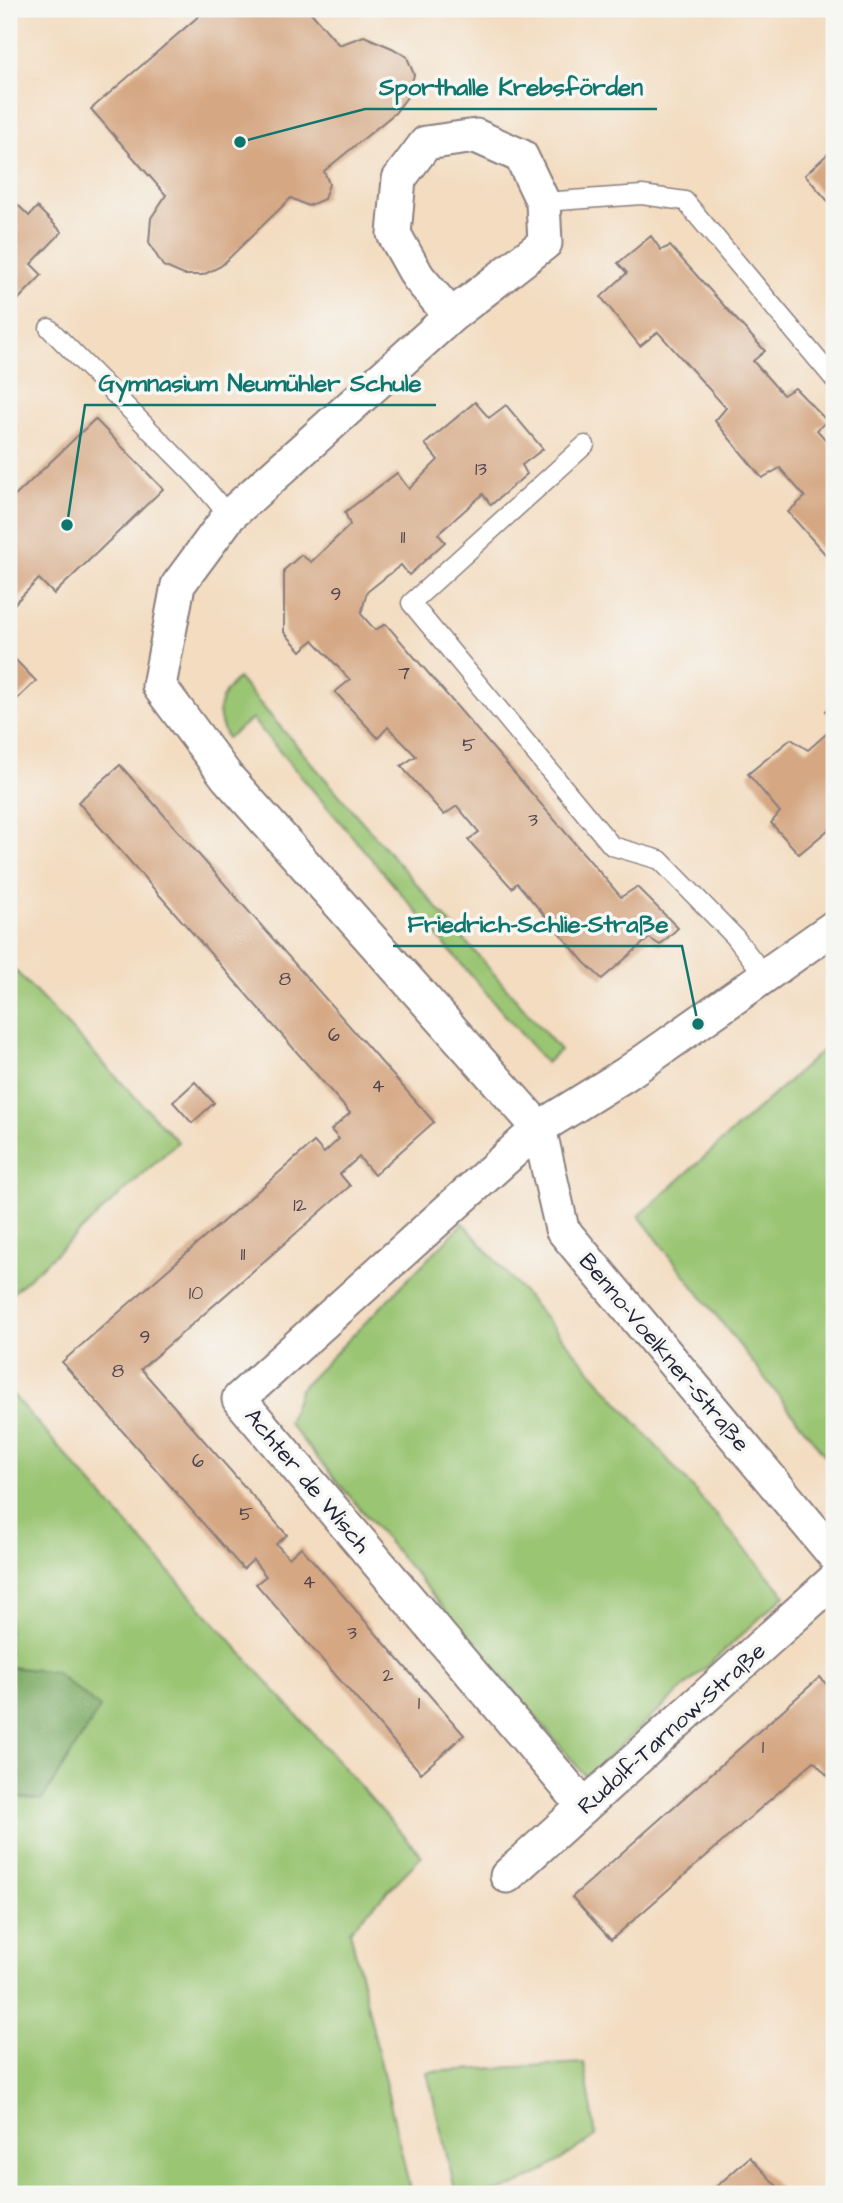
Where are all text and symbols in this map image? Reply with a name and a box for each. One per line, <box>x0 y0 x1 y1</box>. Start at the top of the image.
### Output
callout: Sporthalle Krebsförden <box>365 64 657 109</box>
text: Sporthalle Krebsförden <box>378 71 643 105</box>
callout: Gymnasium Neumühler Schule <box>85 360 436 405</box>
text: Gymnasium Neumühler Schule <box>99 367 421 403</box>
house number: 13 <box>475 456 487 483</box>
house number: 11 <box>401 524 406 551</box>
house number: 9 <box>331 581 341 608</box>
house number: 7 <box>398 660 410 687</box>
house number: 5 <box>462 732 476 759</box>
house number: 3 <box>528 807 538 834</box>
callout: Friedrich-Schlie-Straße <box>393 901 682 946</box>
text: Friedrich-Schlie-Straße <box>407 908 669 942</box>
house number: 8 <box>279 966 291 993</box>
house number: 6 <box>328 1022 340 1049</box>
house number: 4 <box>372 1073 385 1100</box>
house number: 12 <box>293 1192 307 1219</box>
house number: 11 <box>241 1241 246 1268</box>
street label: Benno-Voelkner-Straße <box>571 1246 757 1459</box>
house number: 10 <box>189 1280 203 1307</box>
house number: 9 <box>140 1324 150 1351</box>
house number: 8 <box>112 1358 124 1385</box>
street label: Achter de Wisch <box>237 1401 378 1560</box>
house number: 6 <box>192 1448 204 1475</box>
house number: 5 <box>239 1501 253 1528</box>
house number: 4 <box>303 1569 316 1596</box>
house number: 3 <box>347 1620 357 1647</box>
street label: Rudolf-Tarnow-Straße <box>571 1635 773 1822</box>
house number: 2 <box>383 1662 394 1689</box>
house number: 1 <box>418 1690 421 1717</box>
house number: 1 <box>762 1734 765 1761</box>

